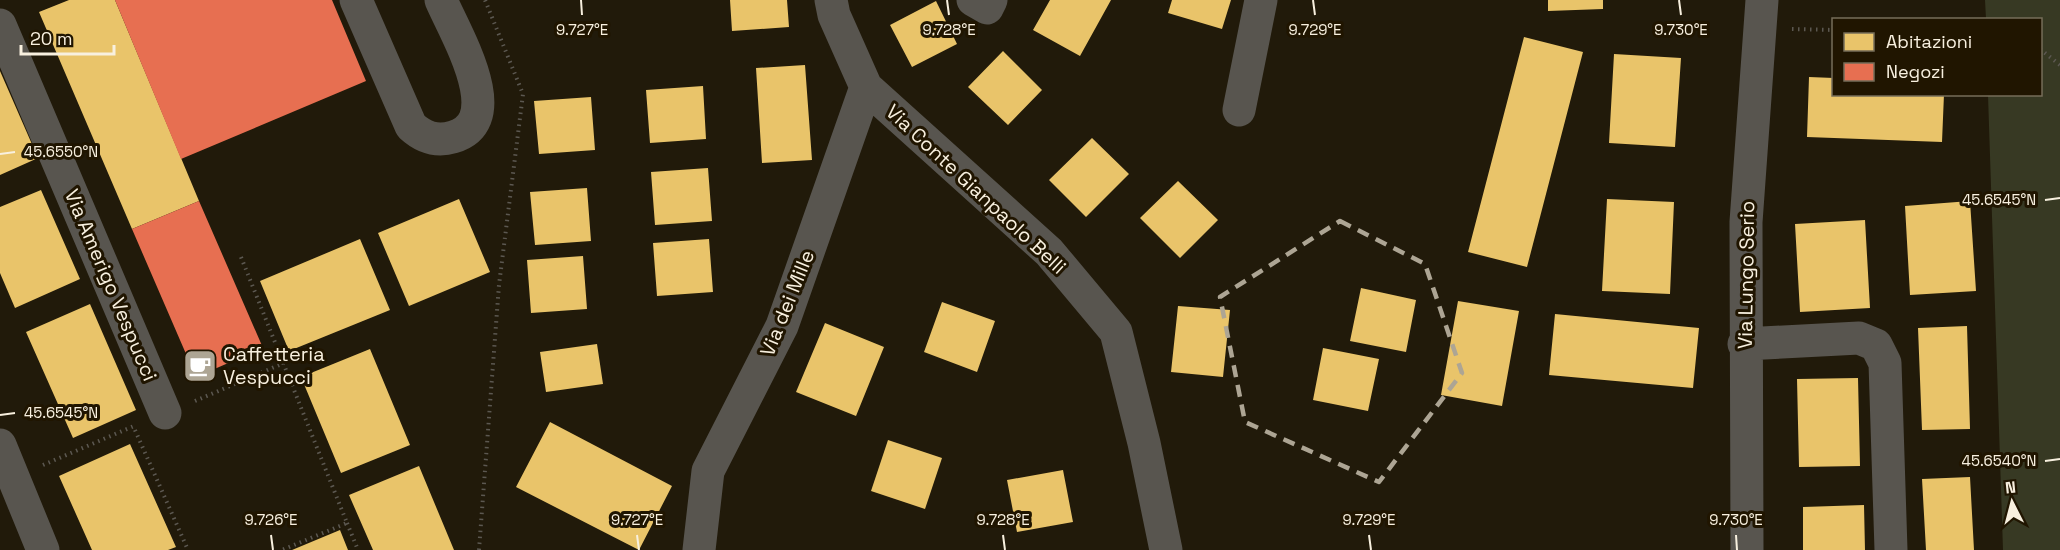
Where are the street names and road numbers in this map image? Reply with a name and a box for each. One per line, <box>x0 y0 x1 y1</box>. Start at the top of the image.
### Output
street label: Via Conte Gianpaolo Belli <box>880 99 1072 279</box>
street label: Via Amerigo Vespucci <box>59 185 163 385</box>
street label: Via Lungo Serio <box>1732 201 1760 349</box>
street label: Via dei Mille <box>754 246 820 360</box>

